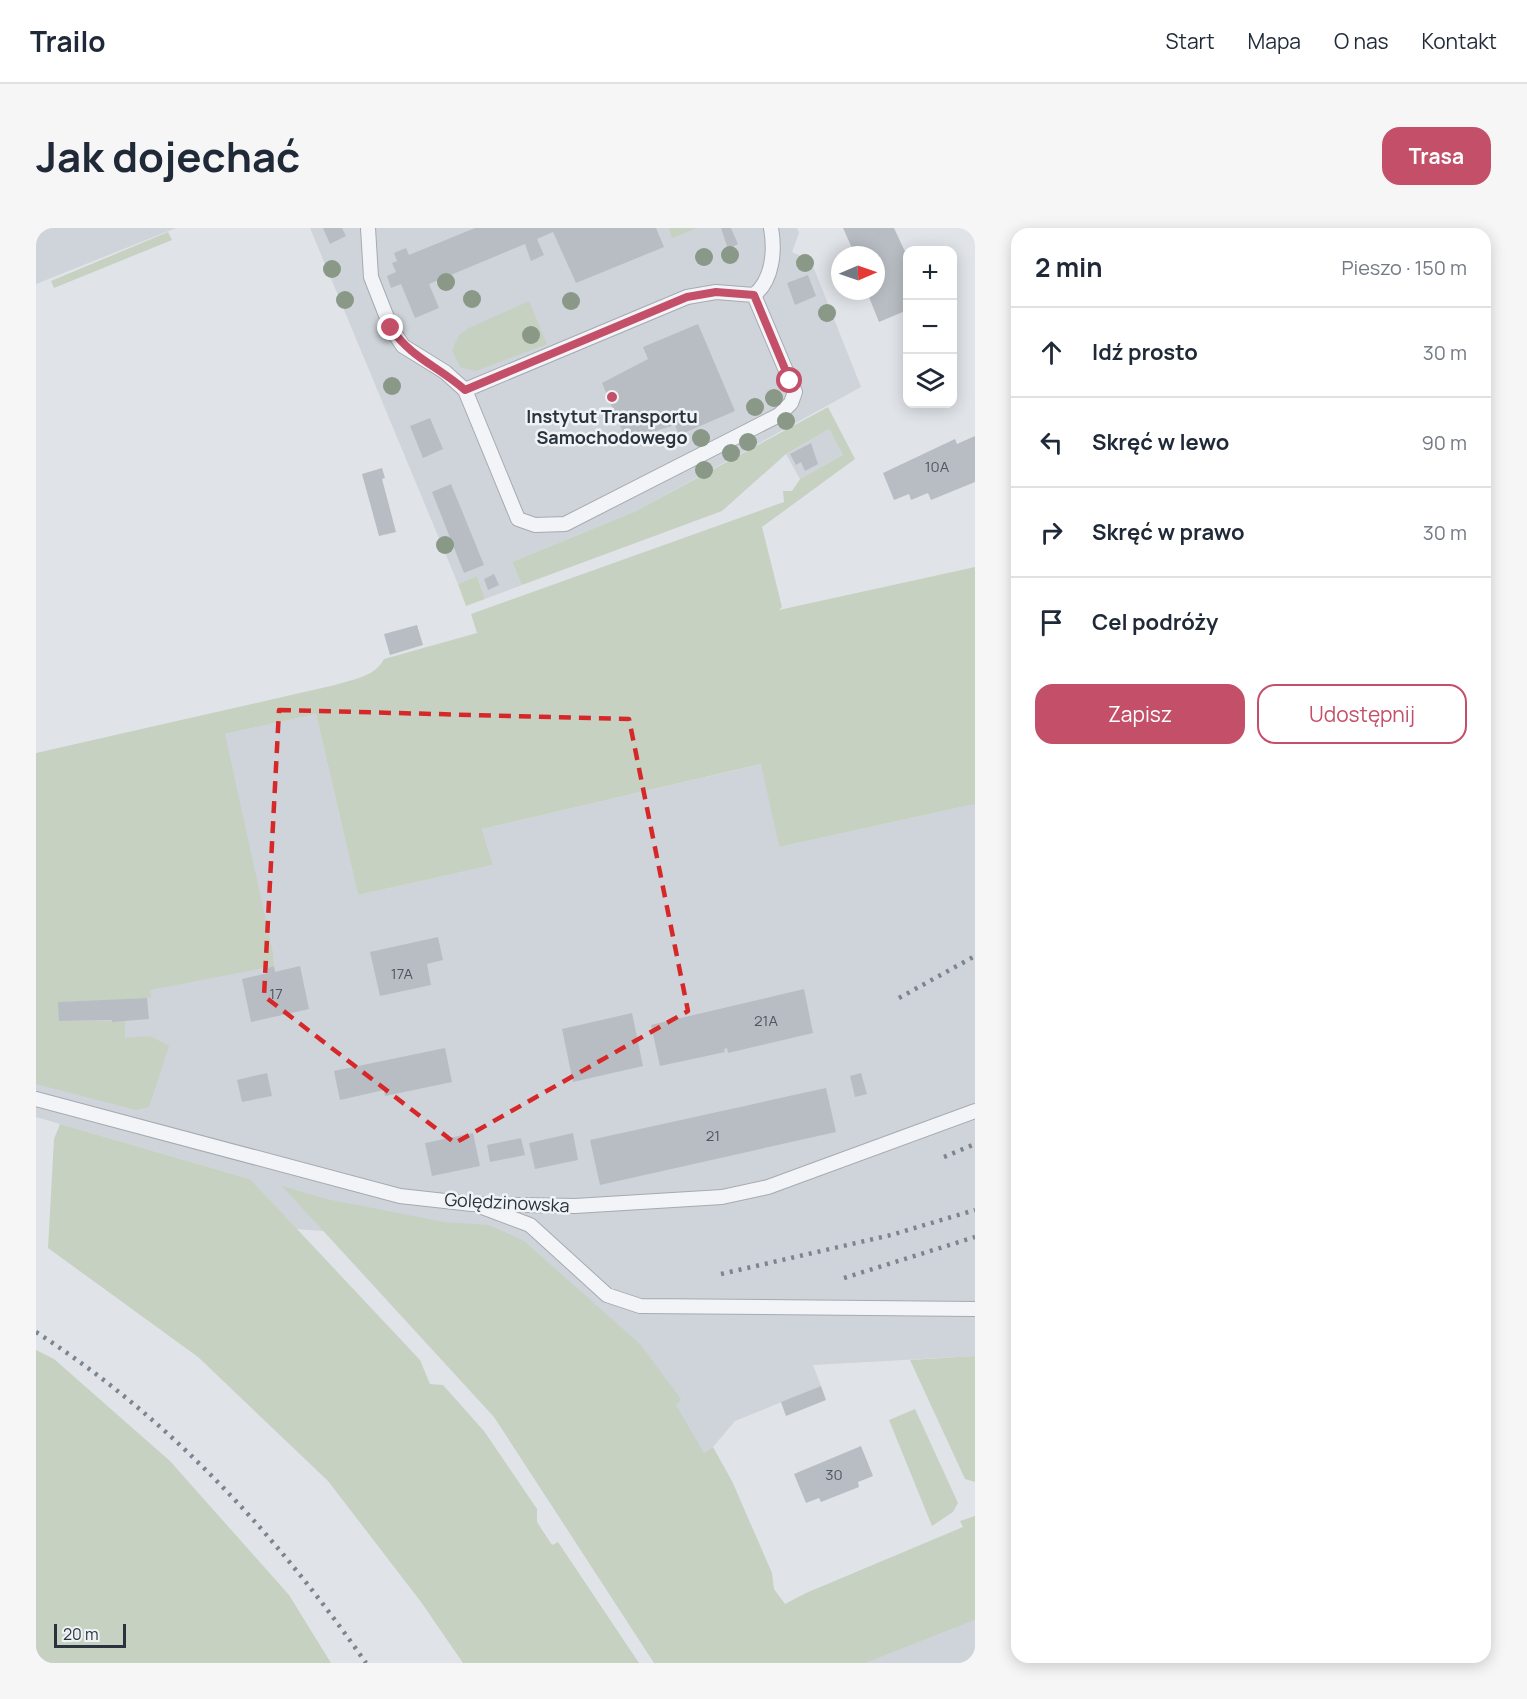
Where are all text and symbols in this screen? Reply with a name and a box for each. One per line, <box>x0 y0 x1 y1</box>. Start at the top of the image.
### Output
text: Trailo <box>30 22 106 60</box>
text: Start <box>1166 27 1215 55</box>
text: Mapa <box>1248 27 1301 55</box>
text: O nas <box>1334 27 1389 55</box>
text: Kontakt <box>1422 27 1497 55</box>
text: Jak dojechać <box>36 127 300 185</box>
button: Trasa <box>1382 127 1491 185</box>
north arrow <box>831 246 885 300</box>
map controls <box>903 246 957 408</box>
button: + <box>903 246 957 300</box>
text: 2 min <box>1035 249 1103 285</box>
text: Pieszo · 150 m <box>1341 254 1467 281</box>
button: − <box>903 300 957 354</box>
route end <box>377 314 403 340</box>
icon: ahead <box>1035 336 1068 369</box>
text: Idź prosto <box>1092 337 1198 367</box>
text: 30 m <box>1423 339 1467 366</box>
button: layers <box>903 354 957 408</box>
route start <box>776 367 802 393</box>
marker: Instytut Transportu Samochodowego <box>605 390 619 404</box>
place label: Instytut Transportu Samochodowego <box>526 404 698 449</box>
icon: left <box>1035 426 1068 459</box>
text: Skręć w lewo <box>1092 427 1229 457</box>
text: 90 m <box>1421 429 1467 456</box>
house number: 10A <box>925 456 950 477</box>
icon: right <box>1035 516 1068 549</box>
text: Skręć w prawo <box>1092 517 1245 547</box>
text: 30 m <box>1423 519 1467 546</box>
icon: arrive <box>1035 606 1068 639</box>
text: Cel podróży <box>1092 607 1218 637</box>
button: Zapisz <box>1035 684 1245 744</box>
button: Udostępnij <box>1257 684 1467 744</box>
house number: 17A <box>391 963 414 984</box>
house number: 17 <box>269 983 283 1004</box>
house number: 21A <box>754 1010 778 1031</box>
house number: 21 <box>706 1125 720 1146</box>
street label: Golędzinowska <box>444 1187 570 1217</box>
house number: 30 <box>825 1464 843 1485</box>
scale bar <box>54 1621 126 1648</box>
text: 20 m <box>63 1623 99 1645</box>

